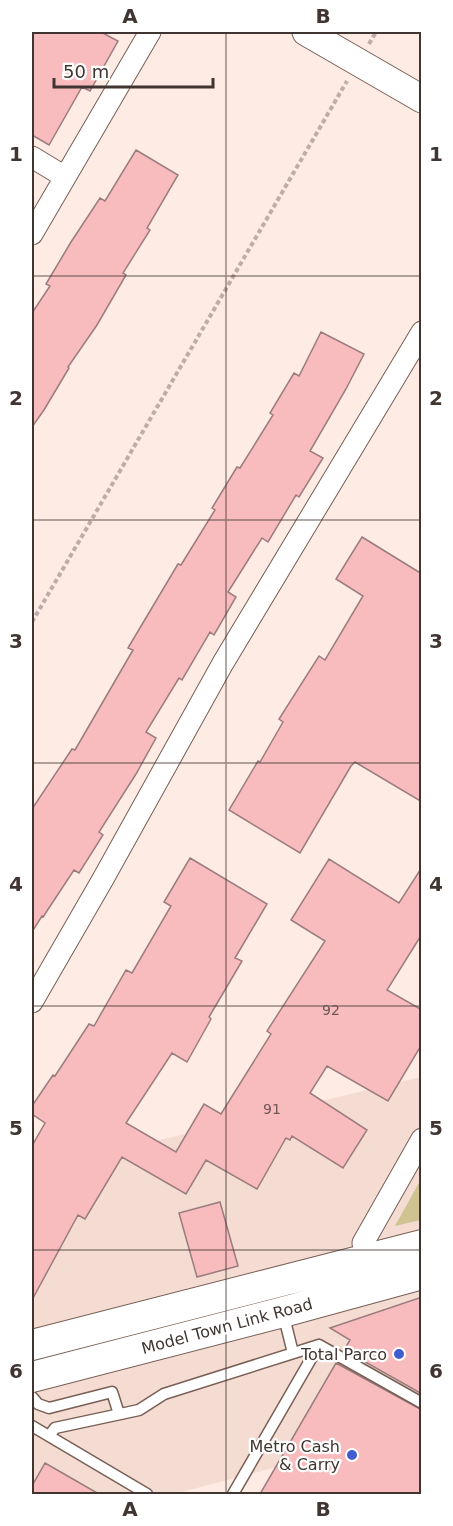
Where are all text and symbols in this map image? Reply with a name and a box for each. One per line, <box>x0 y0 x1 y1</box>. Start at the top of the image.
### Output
text: A <box>122 4 138 28</box>
text: B <box>315 4 331 28</box>
scale bar <box>54 51 213 89</box>
text: 50 m <box>63 61 109 82</box>
text: 1 <box>9 142 23 166</box>
text: 1 <box>429 142 443 166</box>
text: 2 <box>9 386 23 410</box>
text: 2 <box>429 386 443 410</box>
text: 3 <box>9 629 23 653</box>
text: 3 <box>429 629 443 653</box>
text: 4 <box>9 872 23 896</box>
text: 4 <box>429 872 443 896</box>
house number: 92 <box>322 1002 340 1018</box>
house number: 91 <box>263 1101 281 1117</box>
text: 5 <box>9 1116 23 1140</box>
text: 5 <box>429 1116 443 1140</box>
street label: Model Town Link Road <box>139 1294 315 1358</box>
place label: Total Parco <box>300 1345 387 1364</box>
marker: Total Parco <box>392 1347 406 1361</box>
text: 6 <box>9 1359 23 1383</box>
text: 6 <box>429 1359 443 1383</box>
place label: Metro Cash & Carry <box>250 1437 340 1474</box>
marker: Metro Cash & Carry <box>345 1448 359 1462</box>
text: A <box>122 1497 138 1521</box>
text: B <box>315 1497 331 1521</box>

